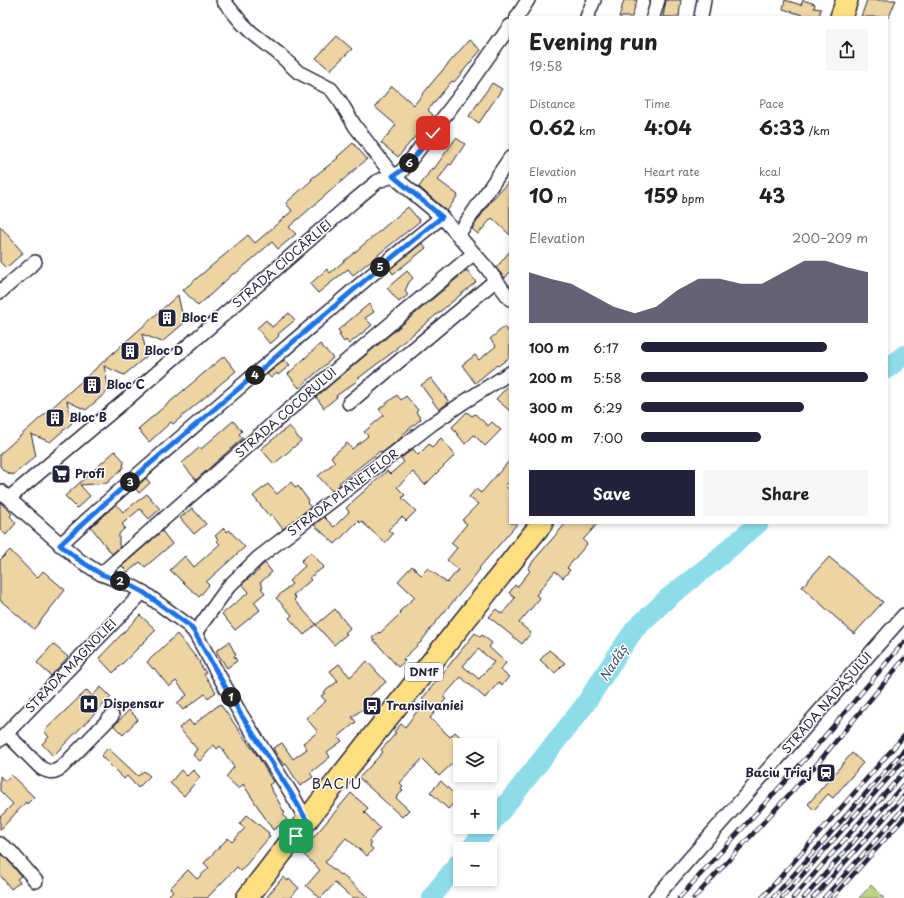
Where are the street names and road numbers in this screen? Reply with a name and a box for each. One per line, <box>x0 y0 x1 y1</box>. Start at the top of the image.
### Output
street label: STRADA CIOCÂRLIEI <box>228 215 335 312</box>
street label: STRADA COCORULUI <box>230 363 340 462</box>
street label: STRADA PLANETELOR <box>283 444 402 540</box>
street label: STRADA MAGNOLIEI <box>21 614 120 716</box>
street label: STRADA NADĂȘULUI <box>777 647 876 757</box>
road number: DN1F <box>405 663 443 681</box>

